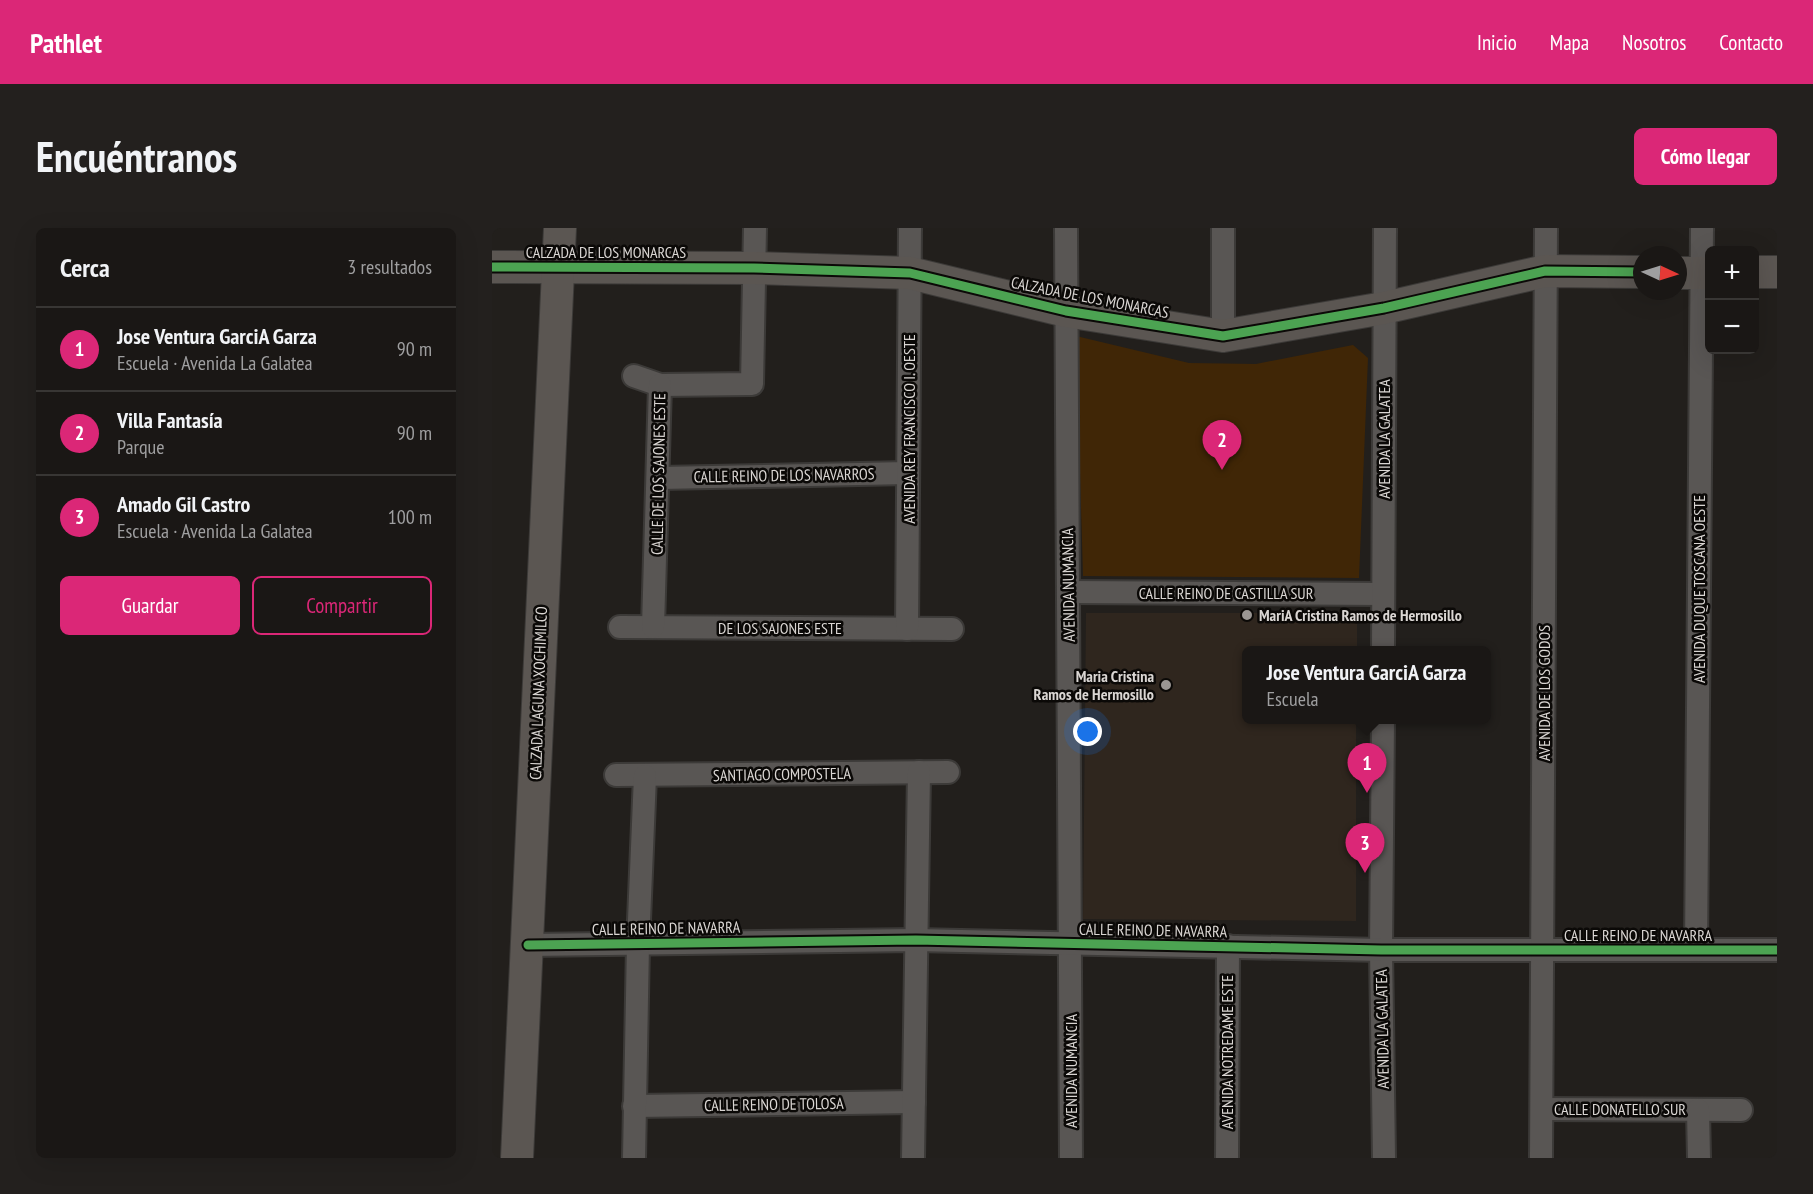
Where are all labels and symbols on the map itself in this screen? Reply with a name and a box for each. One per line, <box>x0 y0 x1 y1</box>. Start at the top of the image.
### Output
street label: CALZADA DE LOS MONARCAS <box>526 242 686 262</box>
north arrow <box>1633 246 1687 300</box>
street label: CALZADA DE LOS MONARCAS <box>1009 272 1171 322</box>
street label: AVENIDA REY FRANCISCO I. OESTE <box>899 334 919 524</box>
street label: AVENIDA LA GALATEA <box>1374 379 1394 499</box>
street label: CALLE DE LOS SAJONES ESTE <box>647 393 669 555</box>
pin: 2 <box>1202 420 1242 470</box>
street label: CALLE REINO DE LOS NAVARROS <box>693 463 875 487</box>
street label: AVENIDA DUQUE TOSCANA OESTE <box>1689 495 1709 683</box>
street label: AVENIDA NUMANCIA <box>1057 527 1079 642</box>
street label: CALLE REINO DE CASTILLA SUR <box>1139 583 1314 603</box>
place label: MariA Cristina Ramos de Hermosillo <box>1259 605 1462 625</box>
street label: CALZADA LAGUNA XOCHIMILCO <box>525 606 551 780</box>
marker: MariA Cristina Ramos de Hermosillo <box>1240 608 1254 622</box>
street label: DE LOS SAJONES ESTE <box>718 618 842 638</box>
street label: AVENIDA DE LOS GODOS <box>1534 625 1554 761</box>
place label: Maria Cristina Ramos de Hermosillo <box>1034 666 1154 704</box>
marker: Maria Cristina Ramos de Hermosillo <box>1159 678 1173 692</box>
your location <box>1073 717 1102 746</box>
pin: 1 <box>1348 744 1386 793</box>
street label: SANTIAGO COMPOSTELA <box>713 763 852 785</box>
pin: 3 <box>1346 824 1384 873</box>
street label: CALLE REINO DE NAVARRA <box>592 917 741 939</box>
street label: CALLE REINO DE NAVARRA <box>1079 919 1228 941</box>
street label: CALLE REINO DE NAVARRA <box>1564 925 1713 945</box>
street label: AVENIDA LA GALATEA <box>1371 969 1393 1089</box>
street label: AVENIDA NOTREDAME ESTE <box>1217 975 1237 1129</box>
street label: AVENIDA NUMANCIA <box>1061 1014 1081 1128</box>
street label: CALLE REINO DE TOLOSA <box>704 1093 844 1115</box>
street label: CALLE DONATELLO SUR <box>1554 1099 1686 1119</box>

